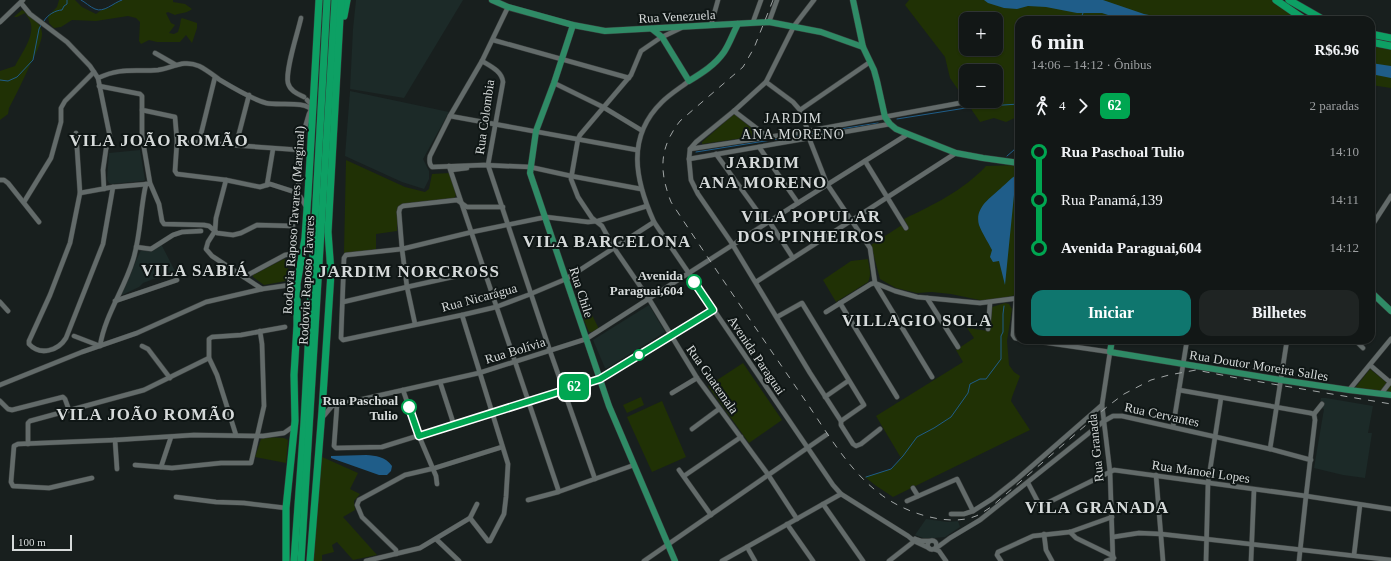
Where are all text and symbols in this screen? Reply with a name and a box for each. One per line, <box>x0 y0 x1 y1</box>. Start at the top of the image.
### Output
street label: Rua Venezuela <box>638 7 716 26</box>
map controls <box>959 12 1003 108</box>
button: + <box>959 12 1003 56</box>
text: 6 min <box>1031 29 1084 54</box>
text: R$6.96 <box>1314 42 1359 58</box>
text: 14:06 – 14:12 · Ônibus <box>1031 57 1152 72</box>
button: − <box>959 64 1003 108</box>
street label: Rua Colombia <box>472 78 497 155</box>
icon: walk <box>1031 95 1053 117</box>
icon: forward <box>1072 95 1094 117</box>
text: 4 <box>1059 98 1066 113</box>
text: 62 <box>1108 98 1122 113</box>
text: 2 paradas <box>1310 98 1359 113</box>
district label: JARDIM ANA MORENO <box>741 111 845 142</box>
street label: Rodovia Raposo Tavares (Marginal) <box>279 125 307 315</box>
district label: VILA JOÃO ROMÃO <box>69 131 249 150</box>
text: Rua Paschoal Tulio <box>1061 144 1184 160</box>
text: 14:10 <box>1329 144 1359 159</box>
district label: JARDIM ANA MORENO <box>699 153 827 192</box>
text: Rua Panamá,139 <box>1061 192 1163 208</box>
text: 14:11 <box>1330 192 1359 207</box>
district label: VILA POPULAR DOS PINHEIROS <box>737 207 885 246</box>
street label: Rodovia Raposo Tavares <box>295 215 317 345</box>
district label: VILA BARCELONA <box>523 232 691 251</box>
text: Avenida Paraguai,604 <box>1061 240 1202 256</box>
text: 14:12 <box>1329 240 1359 255</box>
district label: VILA SABIÁ <box>141 261 249 280</box>
district label: JARDIM NORCROSS <box>318 262 500 281</box>
street label: Rua Chile <box>566 265 597 320</box>
place label: Avenida Paraguai,604 <box>610 268 683 298</box>
marker: Avenida Paraguai,604 <box>686 274 702 290</box>
street label: Rua Nicarágua <box>440 280 519 315</box>
button: Iniciar <box>1031 290 1191 336</box>
button: Bilhetes <box>1199 290 1359 336</box>
district label: VILLAGIO SOLA <box>842 311 992 330</box>
street label: Avenida Paraguai <box>725 313 789 398</box>
street label: Rua Bolívia <box>483 334 547 367</box>
street label: Rua Guatemala <box>683 342 742 417</box>
street label: Rua Doutor Moreira Salles <box>1188 347 1329 384</box>
unlabelled marker <box>633 349 645 361</box>
line badge: 62 <box>556 374 592 400</box>
text: 62 <box>567 379 581 394</box>
place label: Rua Paschoal Tulio <box>323 393 398 423</box>
marker: Rua Paschoal Tulio <box>401 399 417 415</box>
street label: Rua Cervantes <box>1123 399 1201 430</box>
district label: VILA JOÃO ROMÃO <box>56 405 236 424</box>
street label: Rua Granada <box>1084 413 1107 483</box>
street label: Rua Manoel Lopes <box>1151 457 1251 486</box>
district label: VILA GRANADA <box>1025 498 1169 517</box>
scale bar <box>12 533 72 552</box>
text: 100 m <box>18 536 46 548</box>

